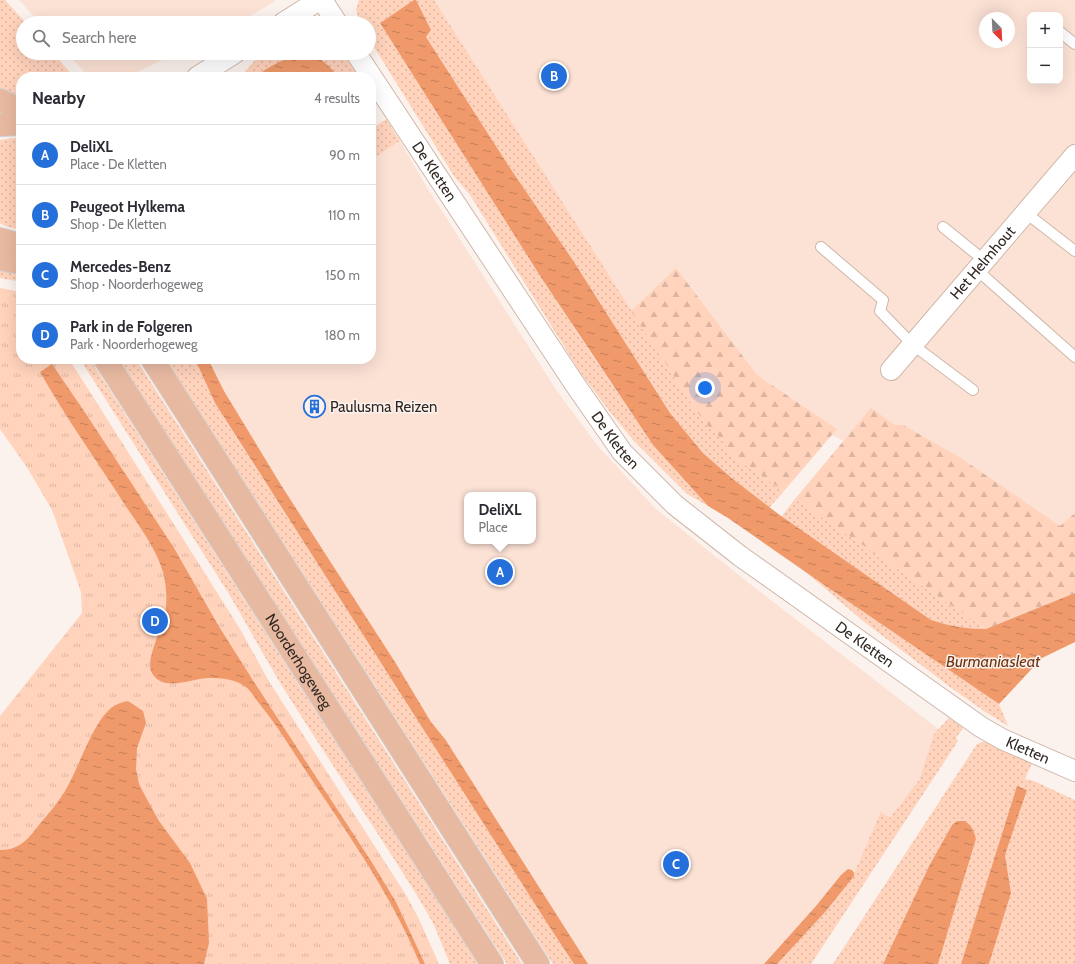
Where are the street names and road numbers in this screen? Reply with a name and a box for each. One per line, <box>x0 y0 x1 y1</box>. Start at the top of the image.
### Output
street label: De Kletten <box>408 138 460 205</box>
street label: Het Helmhout <box>946 223 1019 303</box>
street label: De Kletten <box>588 408 643 473</box>
street label: Noorderhogeweg <box>261 610 336 713</box>
street label: De Kletten <box>832 618 897 671</box>
street label: Kletten <box>1003 733 1052 768</box>

